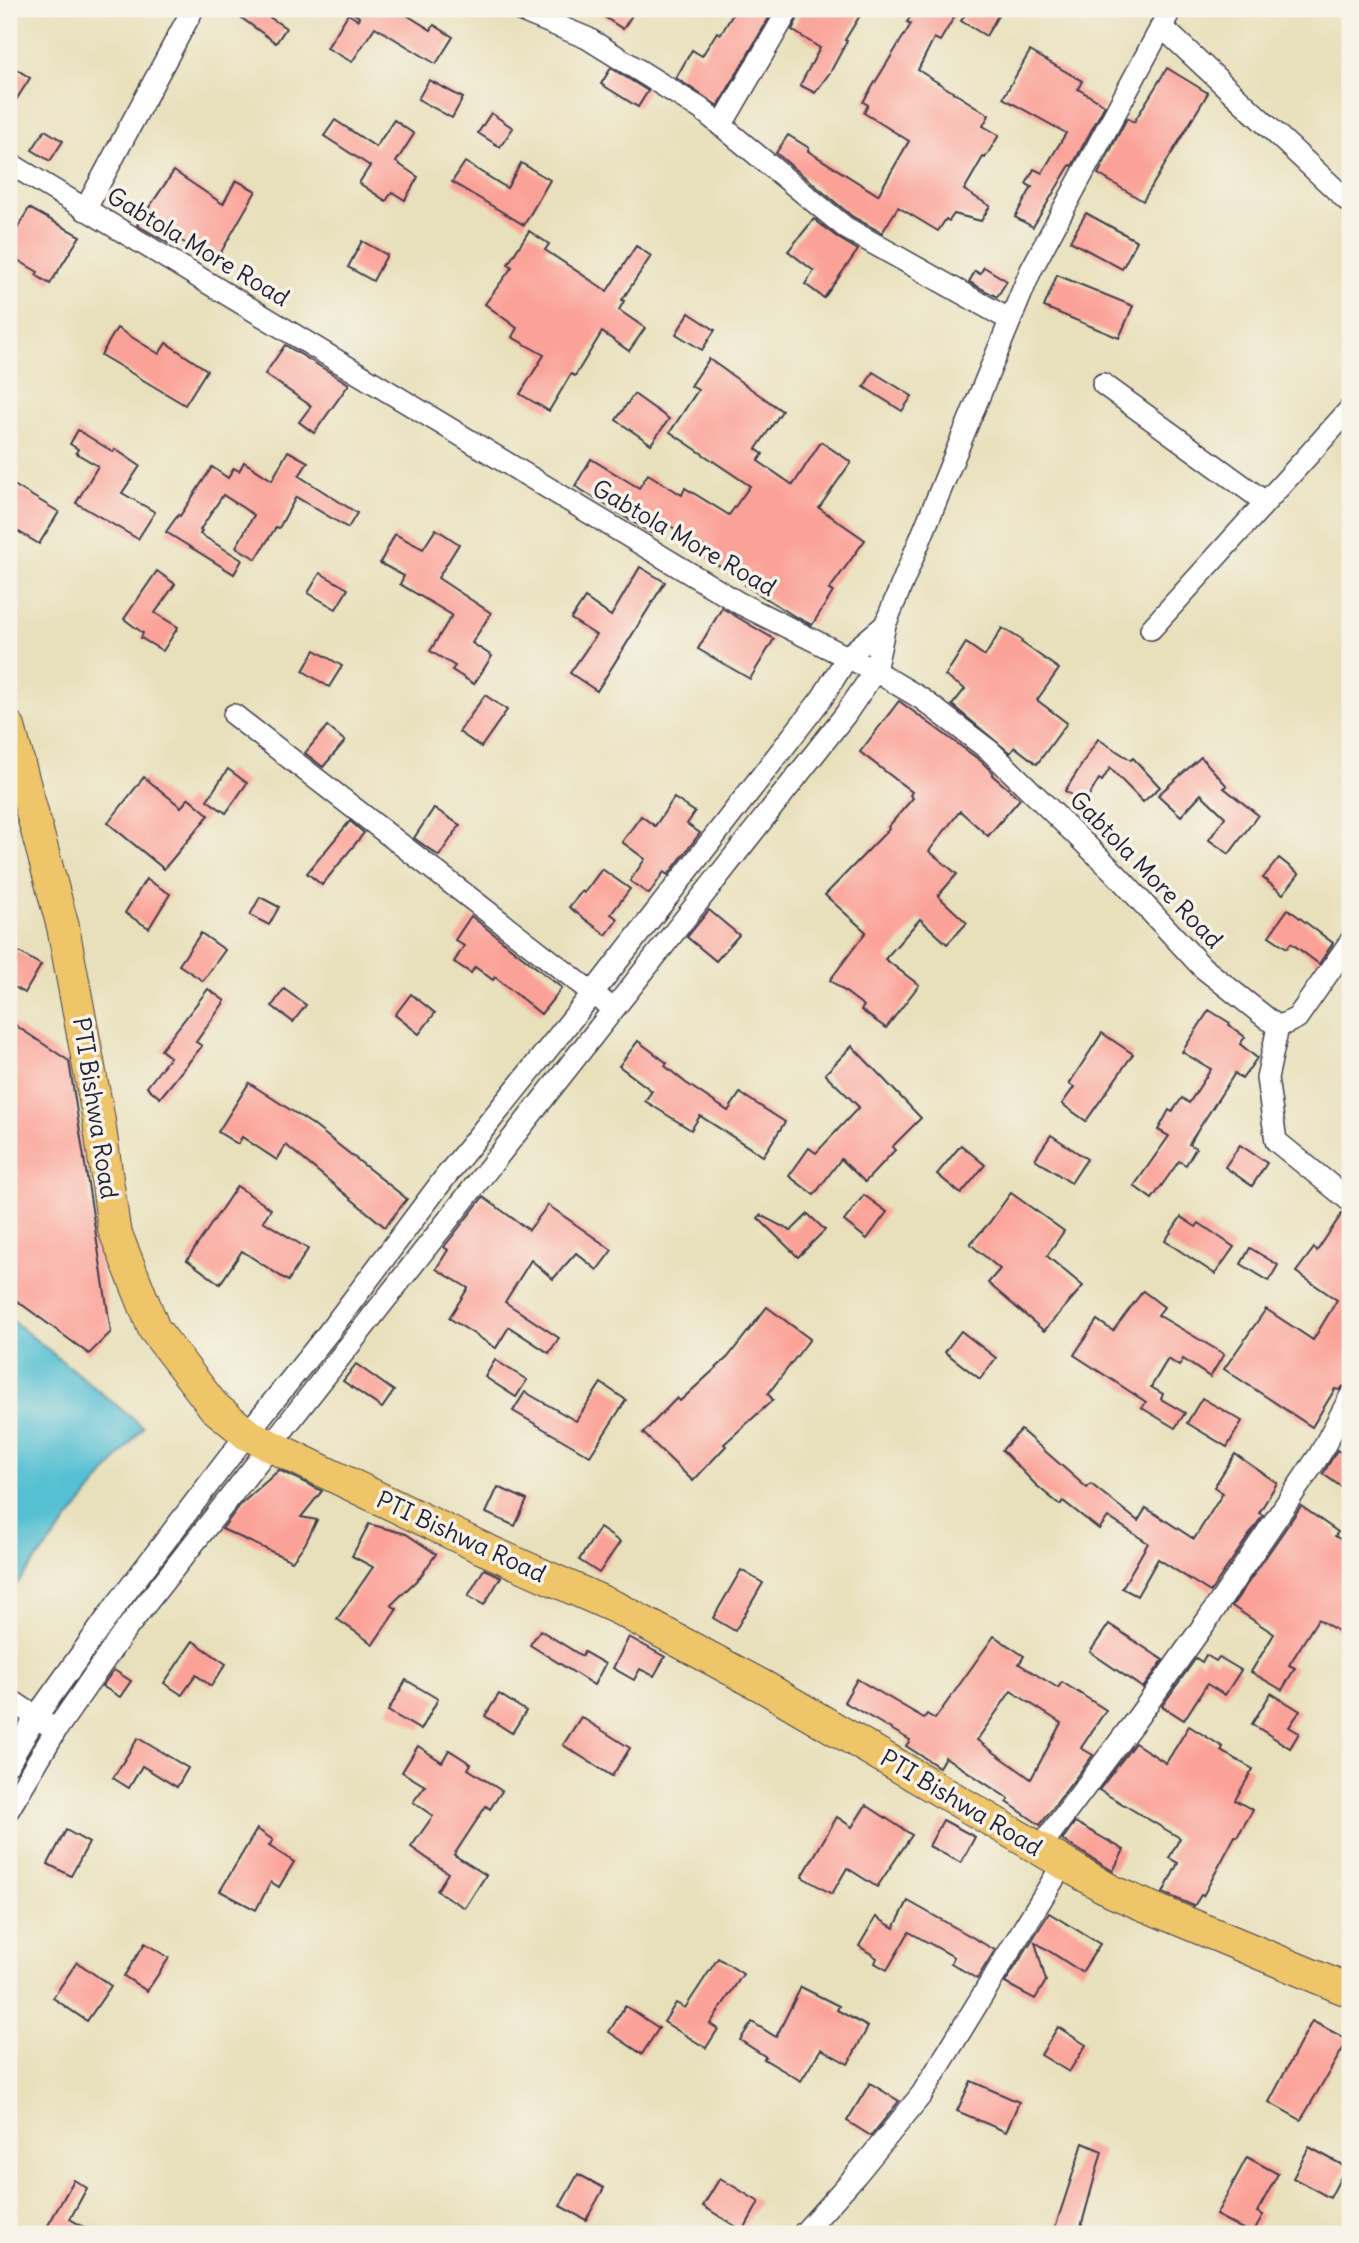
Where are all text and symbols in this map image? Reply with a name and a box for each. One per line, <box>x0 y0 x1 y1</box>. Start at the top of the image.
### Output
street label: Gabtola More Road <box>102 180 295 312</box>
street label: Gabtola More Road <box>587 472 782 602</box>
street label: Gabtola More Road <box>1064 784 1230 954</box>
street label: PTI Bishwa Road <box>67 1015 125 1201</box>
street label: PTI Bishwa Road <box>372 1484 551 1588</box>
street label: PTI Bishwa Road <box>875 1742 1048 1862</box>

